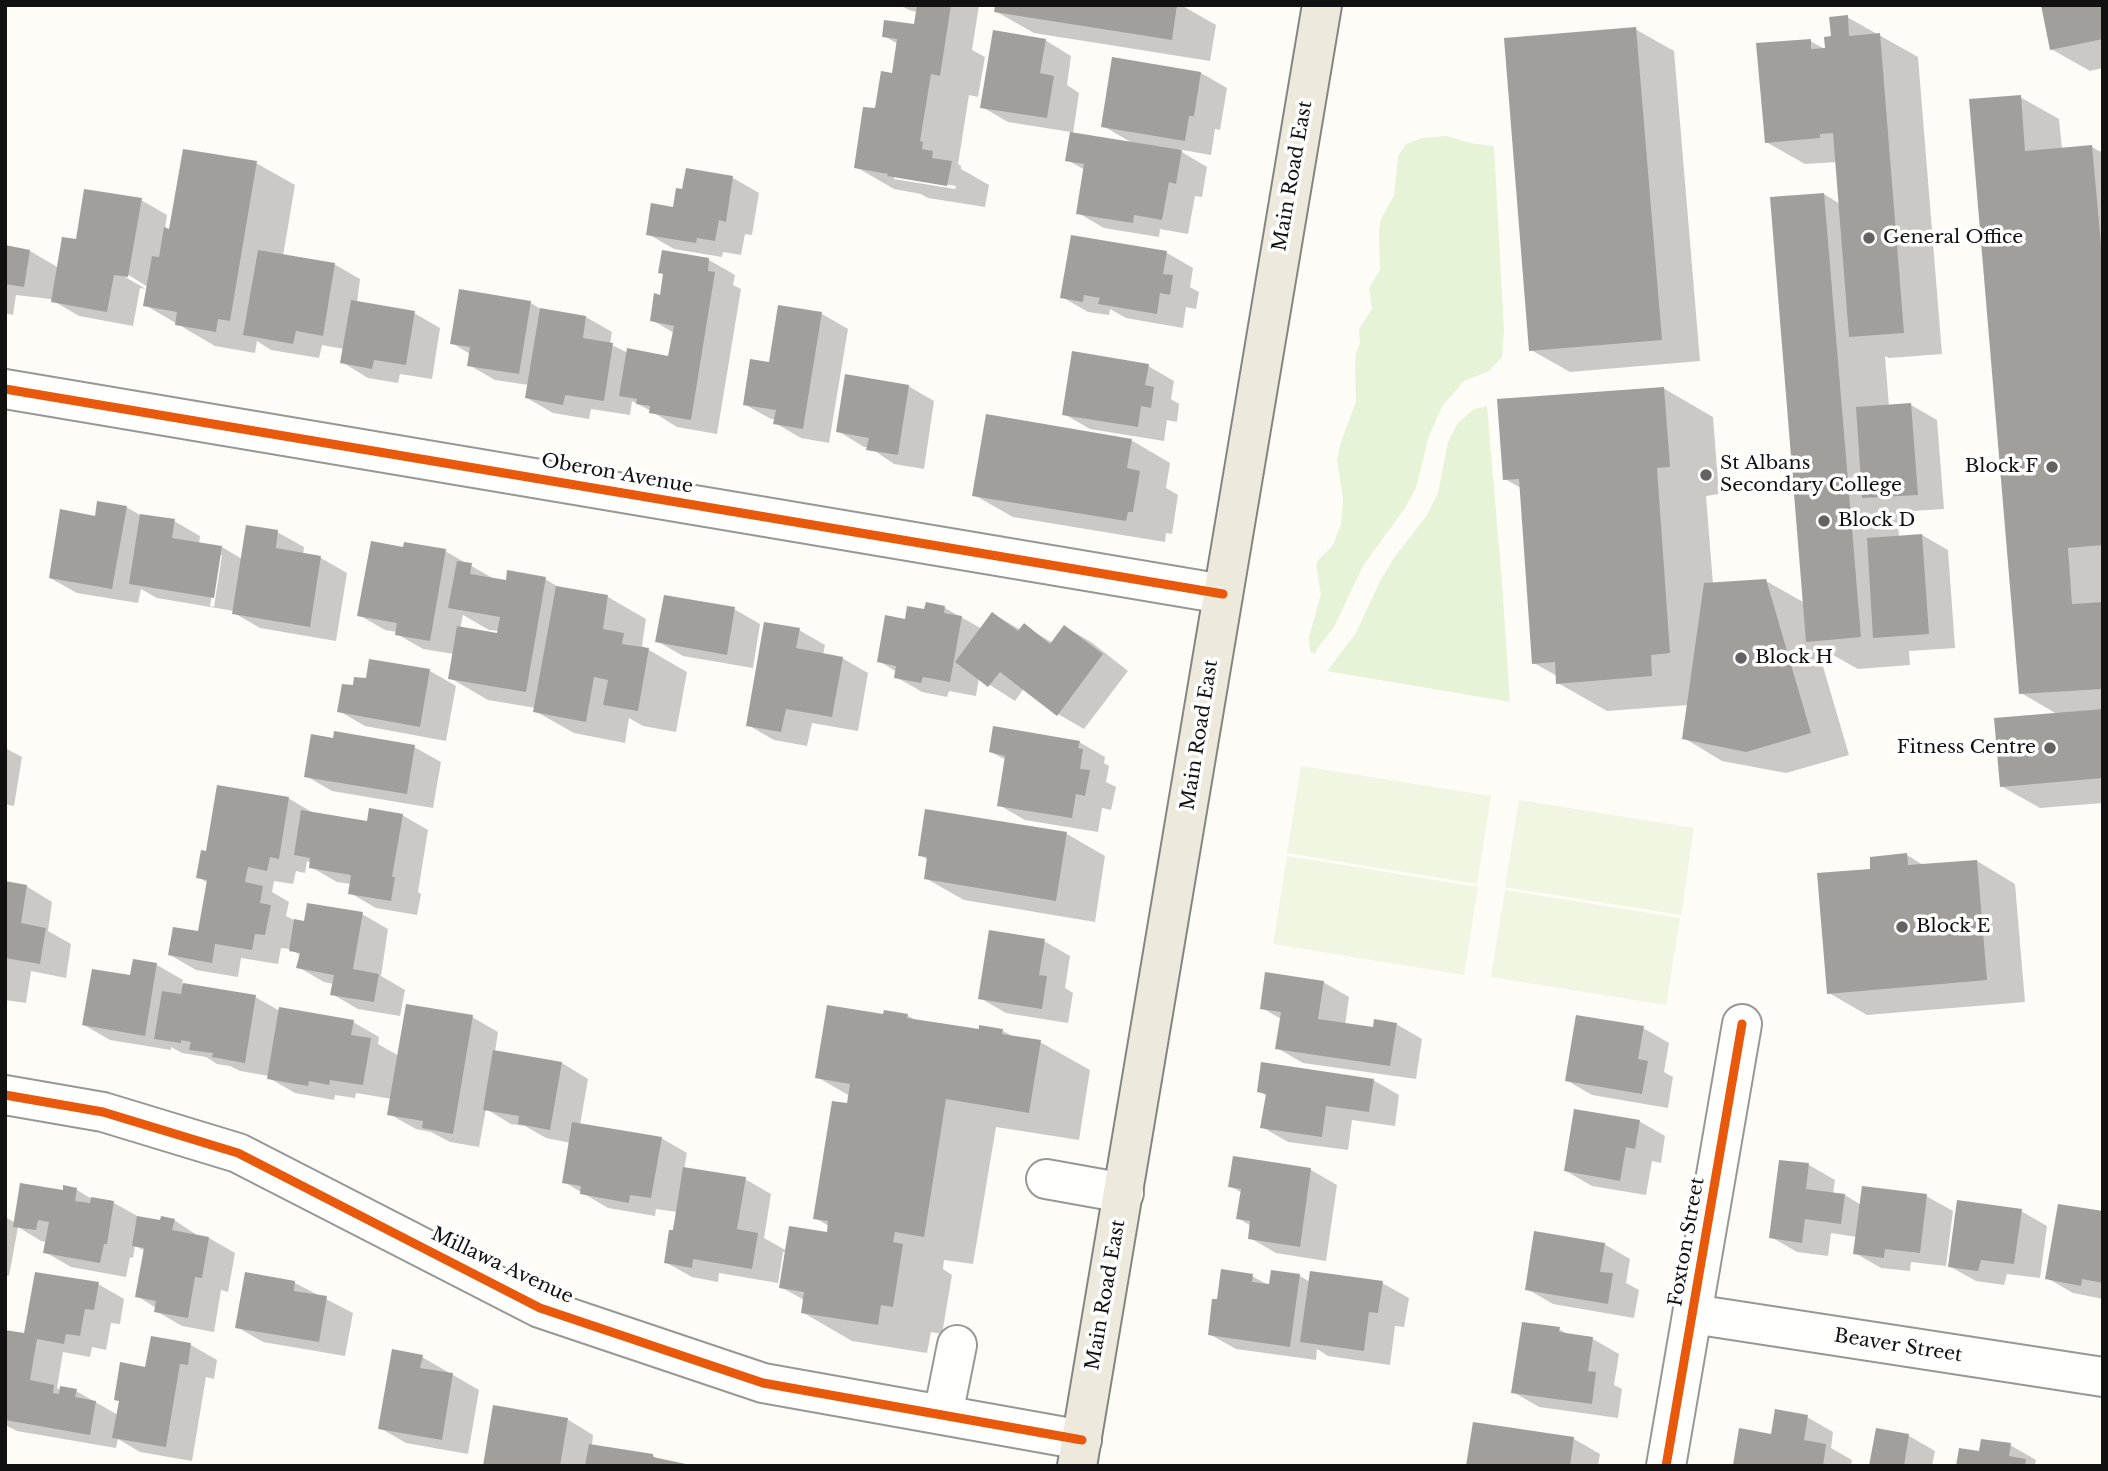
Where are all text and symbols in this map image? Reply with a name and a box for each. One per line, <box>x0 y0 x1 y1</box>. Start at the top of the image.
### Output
street label: Main Road East <box>1269 99 1317 253</box>
place label: General Office <box>1883 227 2023 249</box>
marker: General Office <box>1861 230 1877 246</box>
street label: Oberon Avenue <box>539 449 695 499</box>
place label: St Albans Secondary College <box>1720 453 1902 497</box>
place label: Block F <box>1965 456 2038 478</box>
marker: Block F <box>2044 459 2060 475</box>
marker: St Albans Secondary College <box>1698 467 1714 483</box>
place label: Block D <box>1838 510 1915 532</box>
marker: Block D <box>1816 513 1832 529</box>
place label: Block H <box>1755 647 1833 669</box>
marker: Block H <box>1733 650 1749 666</box>
street label: Main Road East <box>1177 658 1223 812</box>
place label: Fitness Centre <box>1897 737 2036 759</box>
marker: Fitness Centre <box>2042 740 2058 756</box>
place label: Block E <box>1916 916 1990 938</box>
marker: Block E <box>1894 919 1910 935</box>
street label: Foxton Street <box>1664 1176 1710 1308</box>
street label: Main Road East <box>1082 1218 1130 1372</box>
street label: Millawa Avenue <box>427 1223 577 1309</box>
street label: Beaver Street <box>1832 1325 1964 1367</box>

